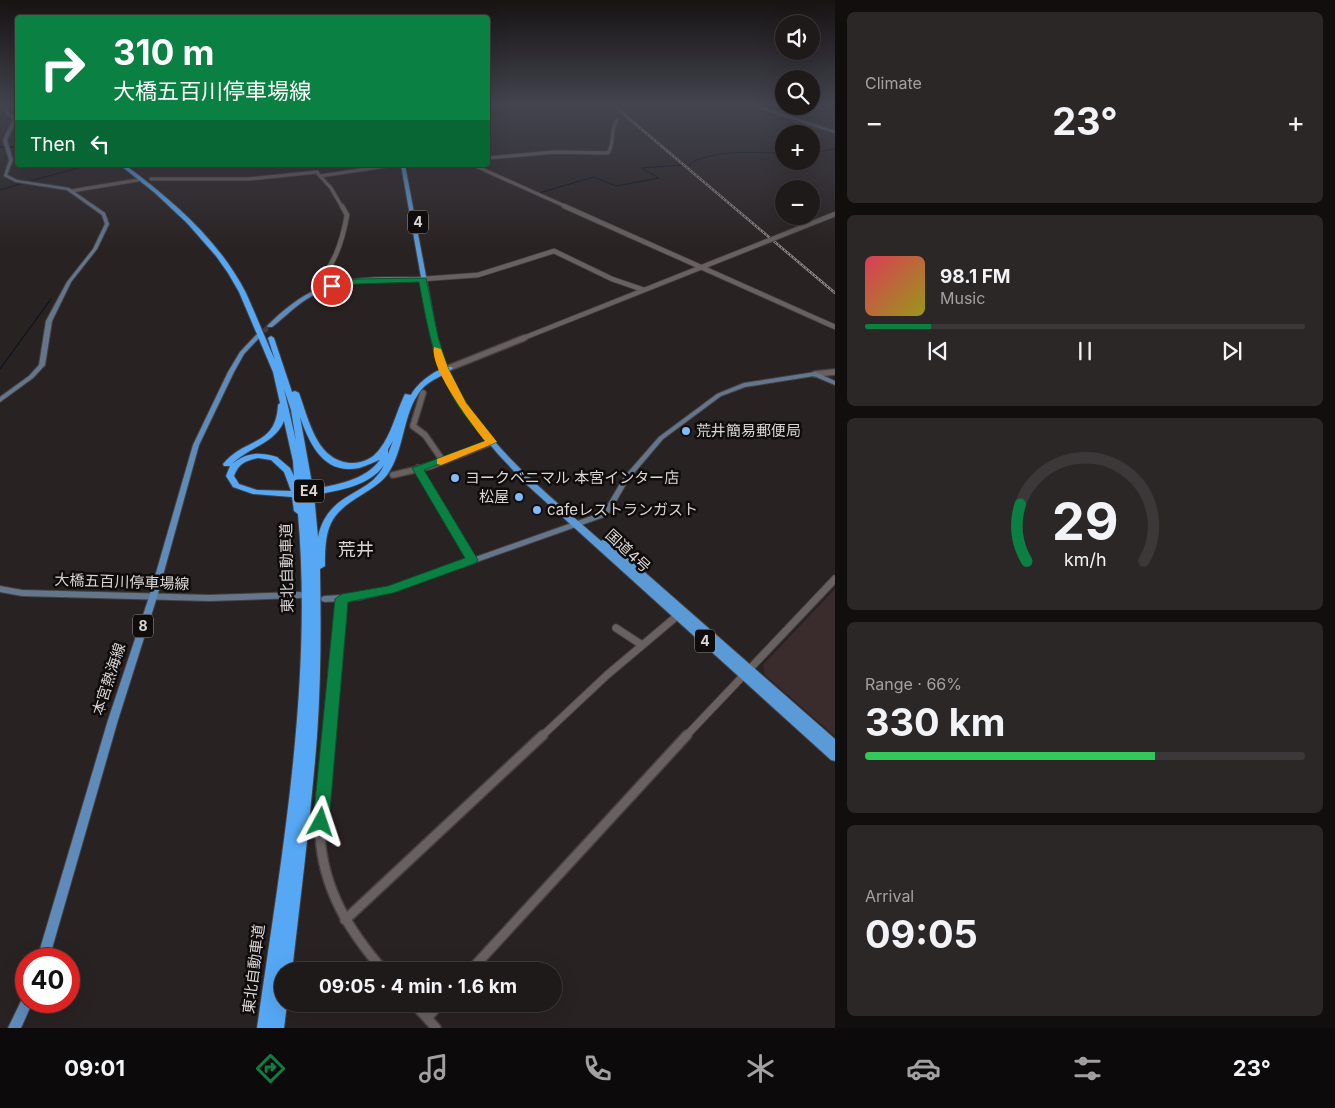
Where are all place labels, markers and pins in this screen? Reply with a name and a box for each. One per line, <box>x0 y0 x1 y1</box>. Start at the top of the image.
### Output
pin <box>311 265 353 307</box>
place label: 荒井簡易郵便局 <box>696 421 801 440</box>
marker: 荒井簡易郵便局 <box>680 425 692 437</box>
place label: ヨークベニマル 本宮インター店 <box>465 468 679 487</box>
marker: ヨークベニマル 本宮インター店 <box>449 472 461 484</box>
place label: 松屋 <box>479 487 509 506</box>
marker: 松屋 <box>513 491 525 503</box>
place label: cafeレストランガスト <box>547 500 698 519</box>
marker: cafeレストランガスト <box>531 504 543 516</box>

